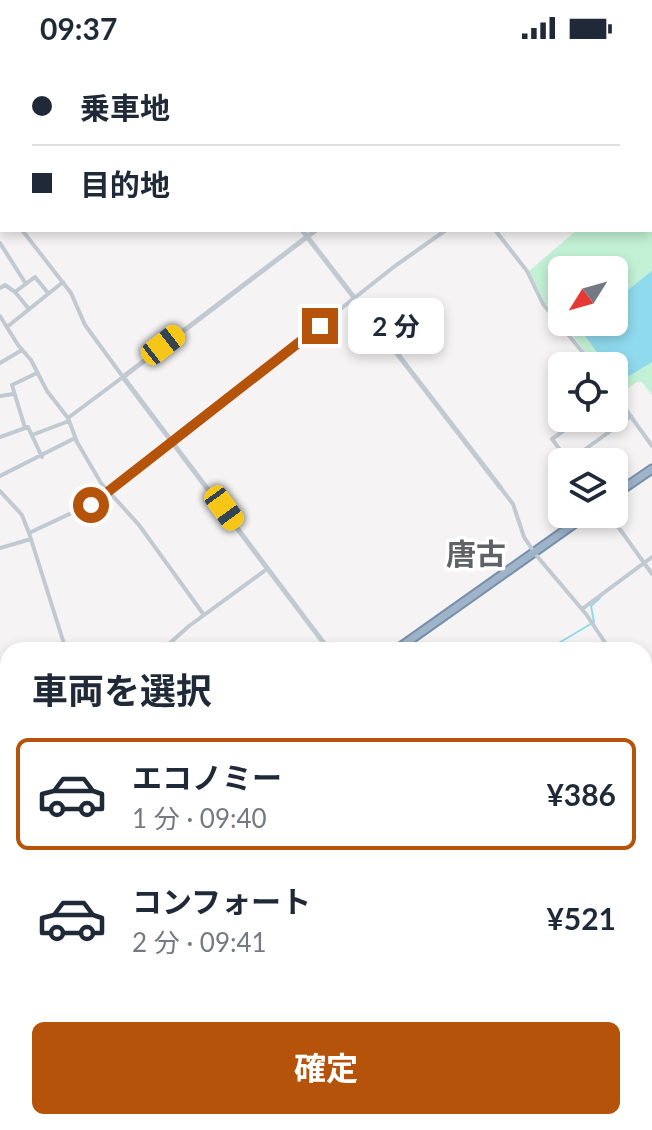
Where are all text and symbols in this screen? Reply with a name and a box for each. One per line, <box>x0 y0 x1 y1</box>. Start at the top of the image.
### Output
text: 09:37 <box>40 10 117 46</box>
text: 乗車地 <box>80 89 170 125</box>
text: 目的地 <box>80 166 170 202</box>
north arrow <box>548 256 628 336</box>
map controls <box>548 256 628 528</box>
callout: 2 分 <box>348 298 444 354</box>
route end <box>302 308 338 344</box>
text: 2 分 <box>372 310 420 342</box>
car <box>137 321 189 369</box>
button: locate <box>548 352 628 432</box>
button: layers <box>548 448 628 528</box>
car <box>200 482 248 534</box>
route start <box>73 487 109 523</box>
district label: 唐古 <box>446 535 506 571</box>
text: 車両を選択 <box>32 668 212 712</box>
icon: car <box>36 758 108 830</box>
text: エコノミー <box>132 759 282 795</box>
text: ¥386 <box>546 776 616 812</box>
text: 1 分 · 09:40 <box>132 802 267 834</box>
icon: car <box>36 882 108 954</box>
text: コンフォート <box>132 883 311 919</box>
text: ¥521 <box>546 900 616 936</box>
text: 2 分 · 09:41 <box>132 926 267 958</box>
button: 確定 <box>32 1022 620 1114</box>

